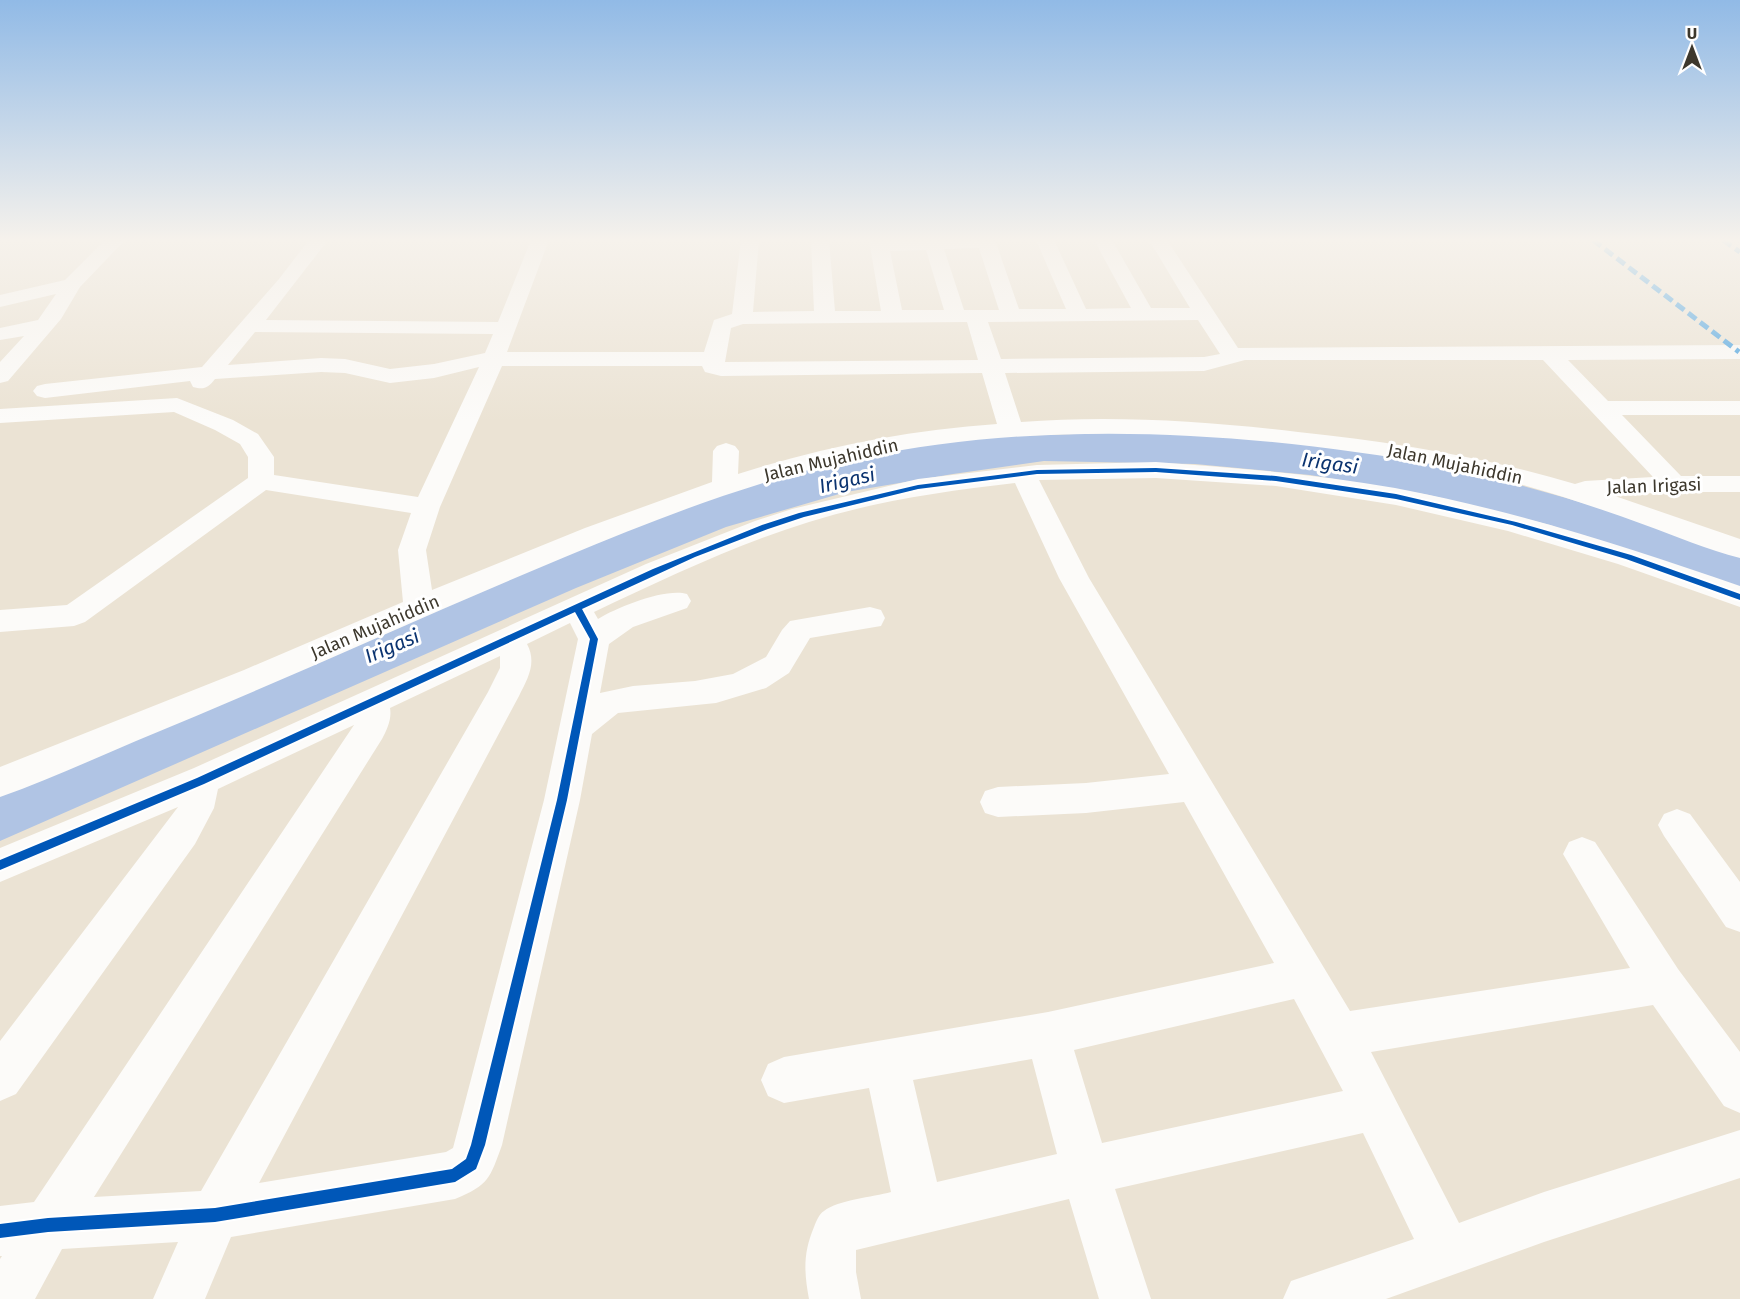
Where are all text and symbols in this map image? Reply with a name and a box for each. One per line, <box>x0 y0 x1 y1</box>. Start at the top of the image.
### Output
north arrow <box>1662 18 1722 78</box>
text: U <box>1687 24 1697 43</box>
street label: Jalan Mujahiddin <box>762 434 900 486</box>
street label: Jalan Mujahiddin <box>1385 439 1525 489</box>
water label: Irigasi <box>1300 447 1360 479</box>
water label: Irigasi <box>817 462 878 498</box>
street label: Jalan Irigasi <box>1606 473 1702 499</box>
street label: Jalan Mujahiddin <box>307 590 443 664</box>
water label: Irigasi <box>361 624 423 668</box>

